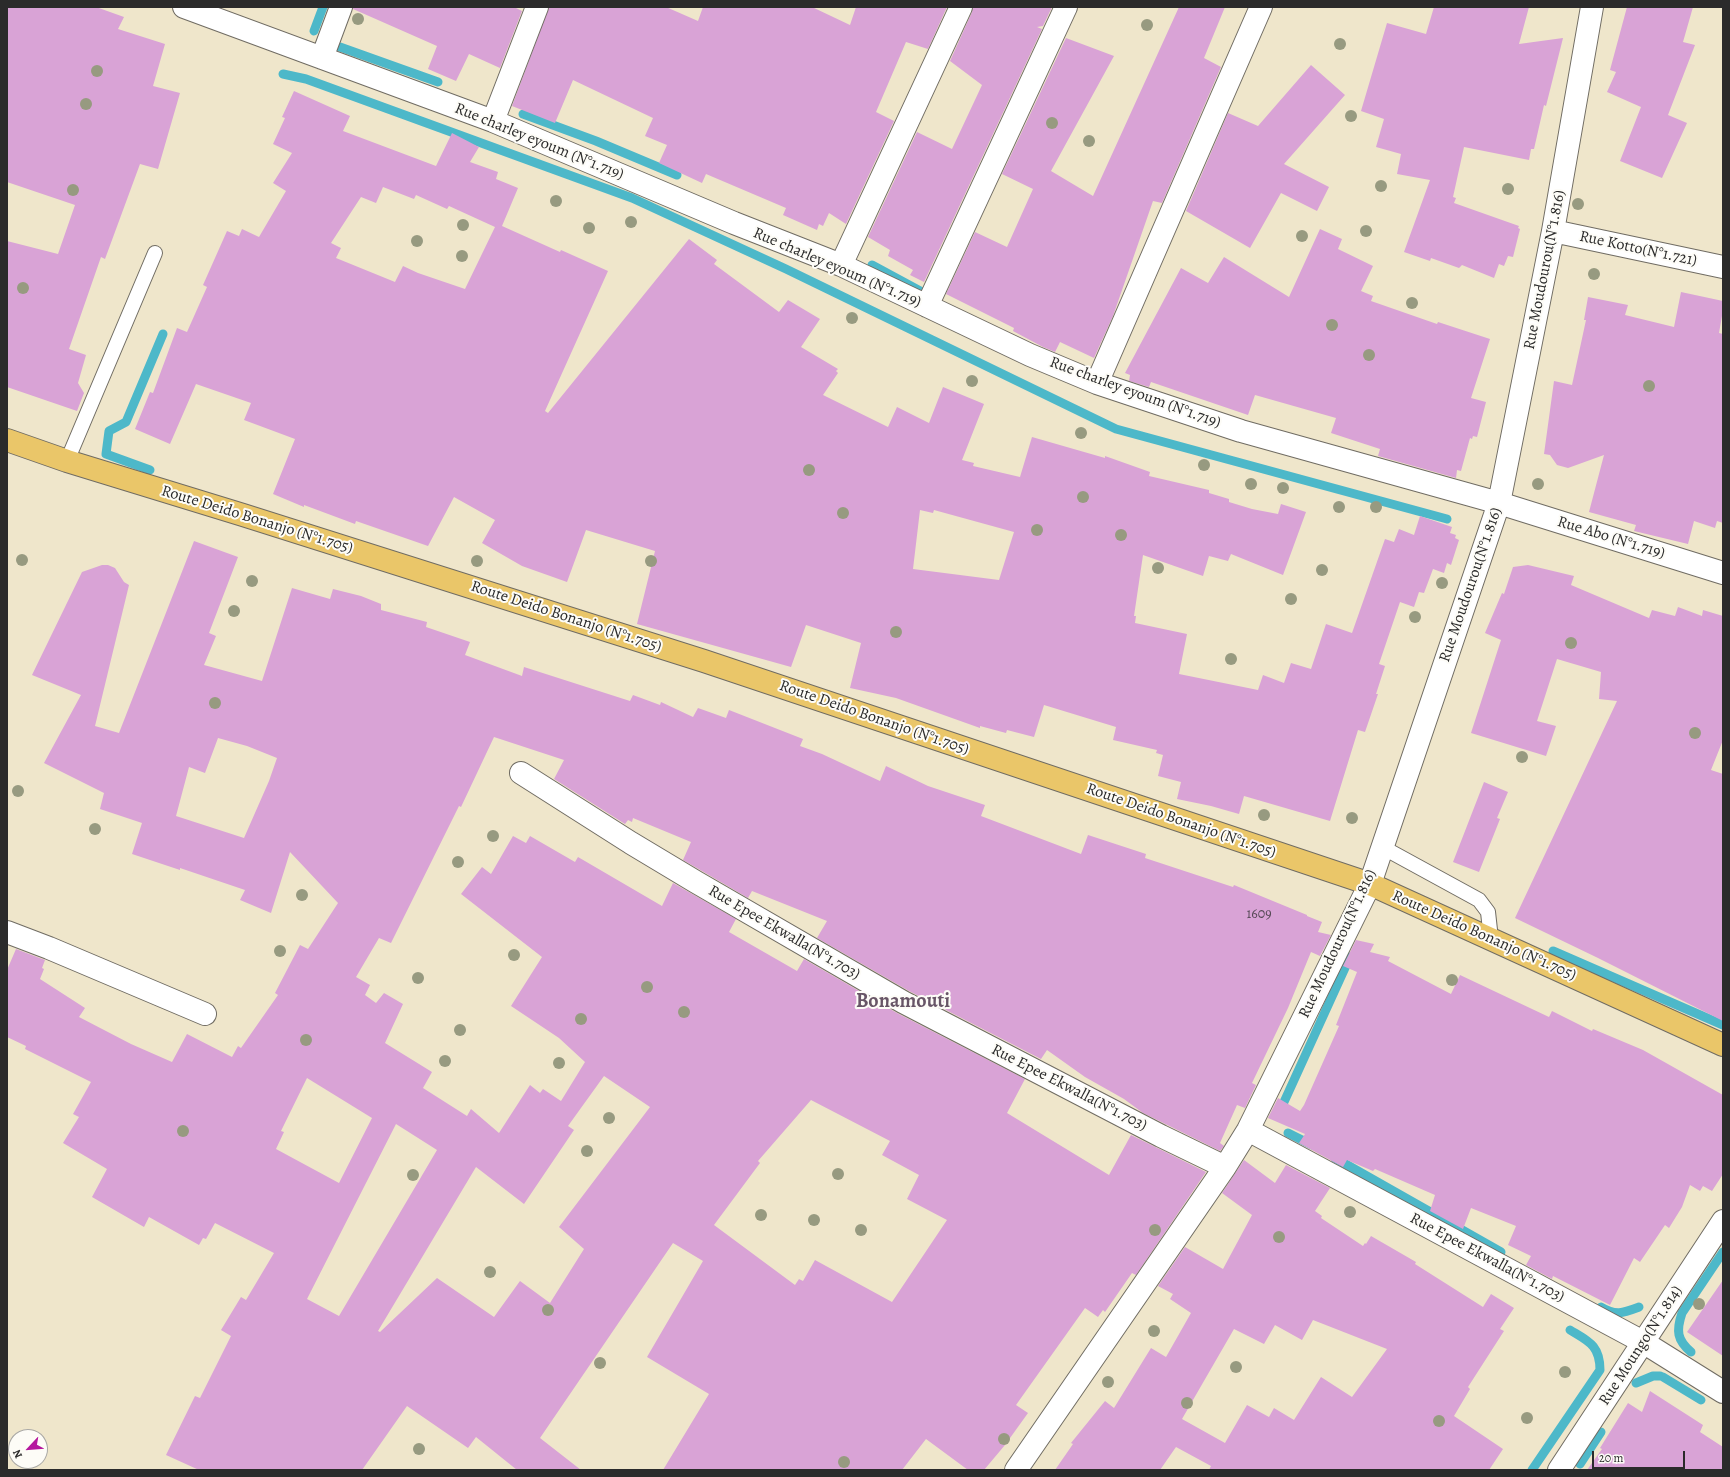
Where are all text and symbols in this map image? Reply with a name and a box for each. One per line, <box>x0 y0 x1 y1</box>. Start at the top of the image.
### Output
street label: Rue charley eyoum (N°1.719) <box>452 99 626 185</box>
street label: Rue Moudourou(N°1.816) <box>1520 189 1570 351</box>
street label: Rue charley eyoum (N°1.719) <box>750 224 924 312</box>
street label: Rue Kotto(N°1.721) <box>1578 227 1698 271</box>
street label: Rue charley eyoum (N°1.719) <box>1047 353 1223 433</box>
street label: Route Deido Bonanjo (N°1.705) <box>159 482 355 558</box>
street label: Rue Moudourou(N°1.816) <box>1436 505 1506 665</box>
street label: Rue Abo (N°1.719) <box>1555 513 1667 563</box>
street label: Route Deido Bonanjo (N°1.705) <box>468 577 664 657</box>
street label: Route Deido Bonanjo (N°1.705) <box>777 676 971 760</box>
street label: Route Deido Bonanjo (N°1.705) <box>1084 779 1278 863</box>
street label: Rue Moudourou(N°1.816) <box>1295 867 1381 1021</box>
street label: Rue Epee Ekwalla(N°1.703) <box>705 882 863 984</box>
street label: Route Deido Bonanjo (N°1.705) <box>1389 887 1579 985</box>
house number: 1609 <box>1246 907 1272 923</box>
district label: Bonamouti <box>856 990 950 1014</box>
street label: Rue Epee Ekwalla(N°1.703) <box>988 1040 1150 1136</box>
street label: Rue Epee Ekwalla(N°1.703) <box>1406 1209 1568 1307</box>
street label: Rue Moungo(N°1.814) <box>1595 1283 1687 1409</box>
north arrow <box>8 1429 48 1469</box>
scale bar <box>1594 1443 1687 1469</box>
text: N <box>9 1447 26 1461</box>
text: 20 m <box>1599 1450 1623 1466</box>

